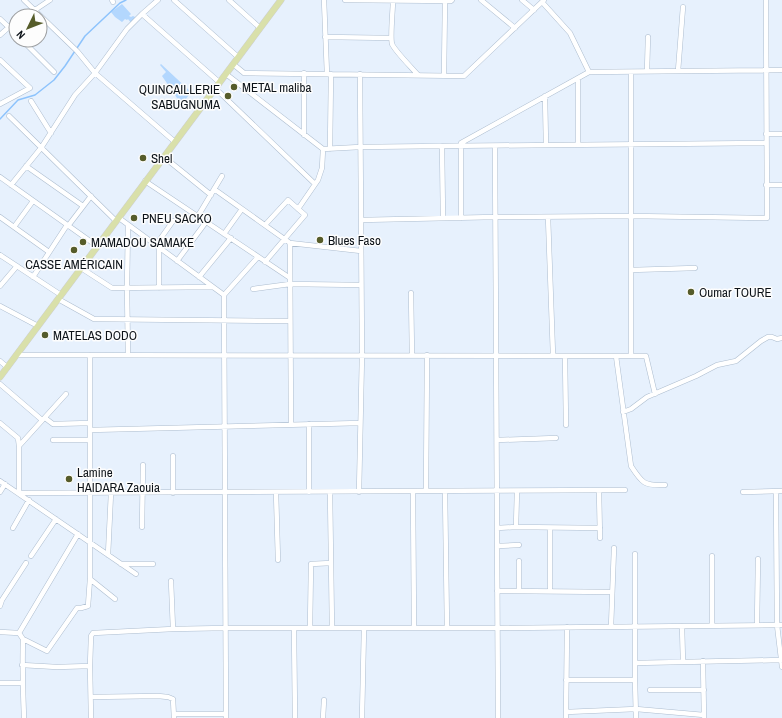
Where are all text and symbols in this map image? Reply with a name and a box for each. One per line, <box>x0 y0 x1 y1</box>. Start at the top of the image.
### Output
north arrow <box>8 8 48 48</box>
text: N <box>13 28 28 42</box>
place label: METAL maliba <box>242 79 311 96</box>
place label: QUINCAILLERIE SABUGNUMA <box>139 81 221 113</box>
marker: METAL maliba <box>229 82 239 92</box>
marker: QUINCAILLERIE SABUGNUMA <box>223 91 233 101</box>
place label: Shel <box>151 150 172 167</box>
marker: Shel <box>138 153 148 163</box>
place label: PNEU SACKO <box>142 210 212 227</box>
marker: PNEU SACKO <box>129 213 139 223</box>
place label: Blues Faso <box>328 232 381 249</box>
place label: MAMADOU SAMAKE <box>91 234 194 251</box>
marker: Blues Faso <box>315 235 325 245</box>
marker: MAMADOU SAMAKE <box>78 237 88 247</box>
marker: CASSE AMÉRICAIN <box>69 245 79 255</box>
place label: CASSE AMÉRICAIN <box>25 256 123 273</box>
place label: Oumar TOURE <box>699 284 772 301</box>
marker: Oumar TOURE <box>686 287 696 297</box>
place label: MATELAS DODO <box>53 327 137 344</box>
marker: MATELAS DODO <box>40 330 50 340</box>
place label: Lamine HAIDARA Zaouia <box>77 464 160 496</box>
marker: Lamine HAIDARA Zaouia <box>64 474 74 484</box>

